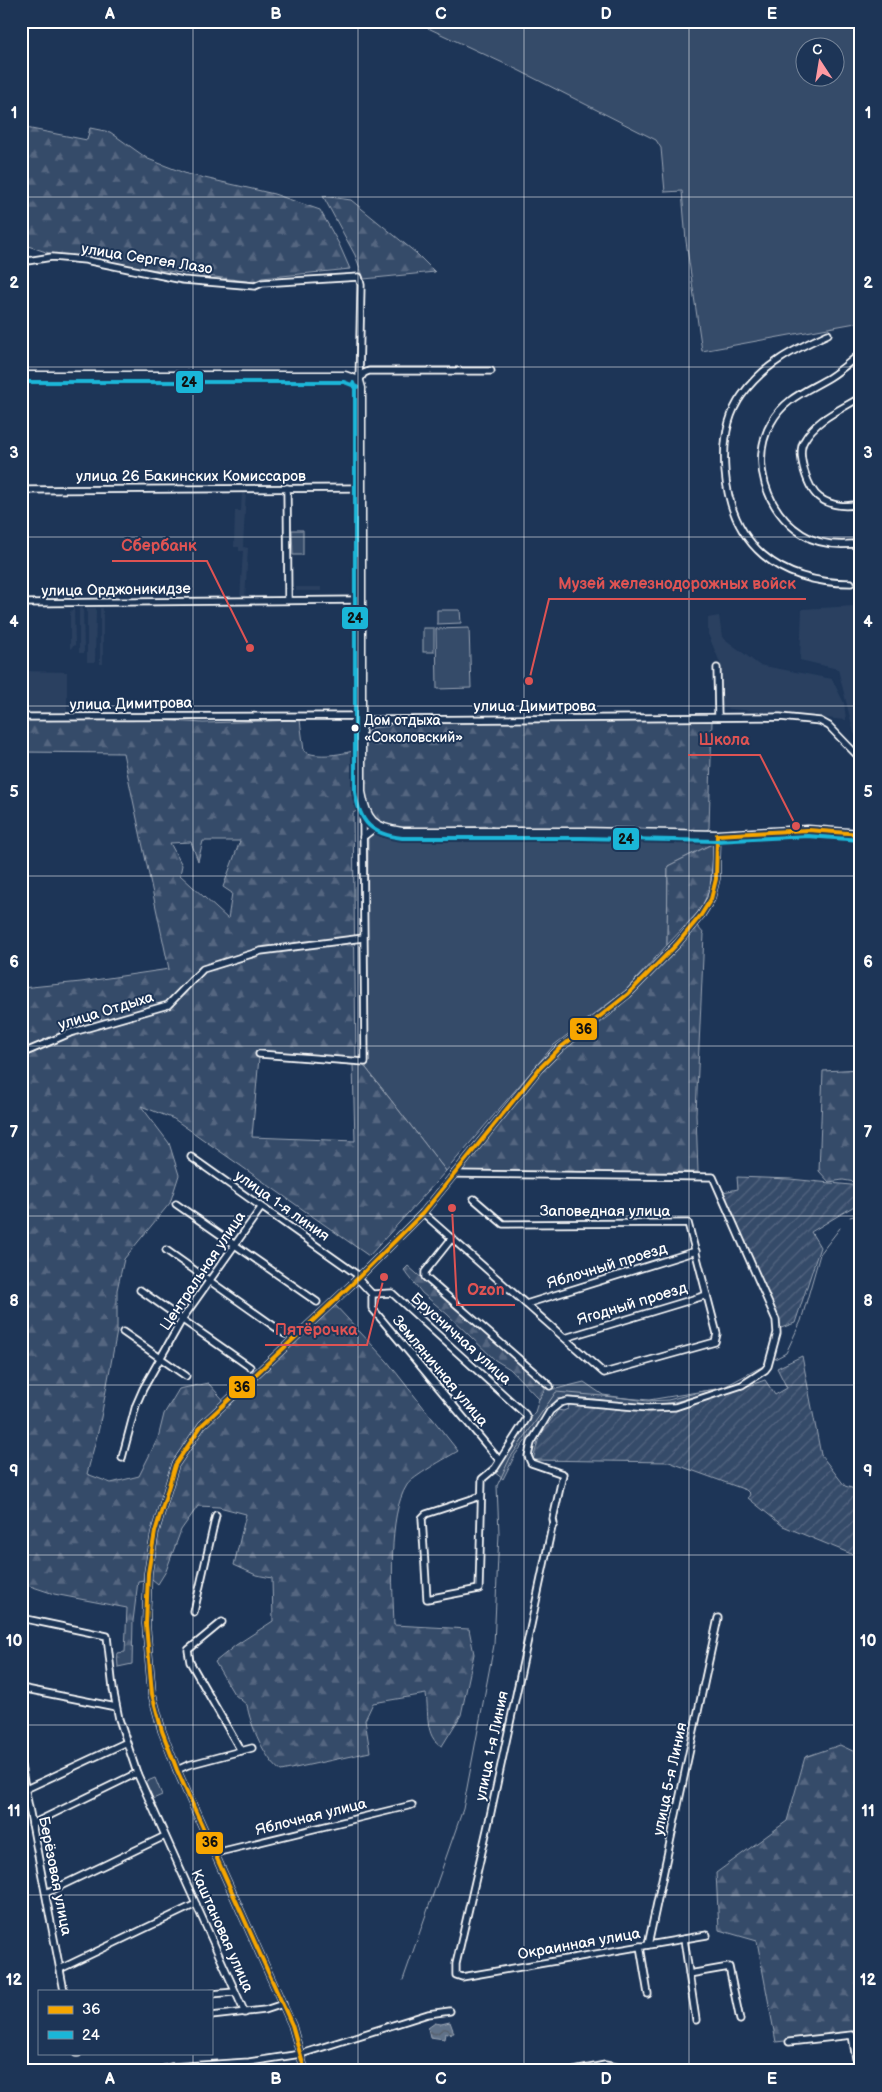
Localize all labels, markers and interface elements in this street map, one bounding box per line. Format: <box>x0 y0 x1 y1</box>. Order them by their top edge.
text: A <box>104 5 115 24</box>
text: B <box>270 5 282 24</box>
text: C <box>435 5 447 24</box>
text: D <box>600 5 612 24</box>
text: E <box>767 5 777 24</box>
north arrow <box>794 38 844 88</box>
text: С <box>811 40 824 59</box>
text: 1 <box>11 104 17 123</box>
text: 1 <box>865 104 871 123</box>
street label: улица Сергея Лазо <box>80 239 214 279</box>
text: 2 <box>9 274 19 293</box>
text: 2 <box>863 274 873 293</box>
line badge: 24 <box>175 370 204 394</box>
text: 24 <box>181 374 198 391</box>
text: 3 <box>9 444 19 463</box>
text: 3 <box>863 444 873 463</box>
street label: улица 26 Бакинских Комиссаров <box>76 467 306 486</box>
callout: Сбербанк <box>112 530 207 561</box>
text: Сбербанк <box>121 537 197 556</box>
callout: Музей железнодорожных войск <box>549 568 806 599</box>
text: Музей железнодорожных войск <box>558 575 796 594</box>
street label: улица Орджоникидзе <box>41 579 191 601</box>
line badge: 24 <box>341 606 369 630</box>
text: 24 <box>347 610 364 627</box>
text: 4 <box>9 613 19 632</box>
text: 4 <box>863 613 873 632</box>
street label: улица Димитрова <box>69 693 193 715</box>
street label: улица Димитрова <box>474 697 597 716</box>
place label: Дом отдыха «Соколовский» <box>364 712 463 746</box>
marker: Дом отдыха «Соколовский» <box>350 723 360 733</box>
callout: Школа <box>688 724 760 755</box>
text: Школа <box>698 731 750 750</box>
text: 5 <box>9 783 19 802</box>
text: 5 <box>863 783 873 802</box>
line badge: 24 <box>612 827 640 851</box>
text: 24 <box>618 831 635 848</box>
text: 6 <box>9 953 19 972</box>
text: 6 <box>863 953 873 972</box>
street label: улица Отдыха <box>56 987 156 1035</box>
line badge: 36 <box>569 1017 598 1041</box>
text: 36 <box>576 1021 592 1038</box>
text: 7 <box>10 1123 19 1142</box>
text: 7 <box>864 1123 873 1142</box>
street label: улица 1-я линия <box>231 1166 333 1246</box>
street label: Заповедная улица <box>540 1202 670 1221</box>
street label: Центральная улица <box>156 1208 250 1334</box>
street label: Яблочный проезд <box>545 1239 669 1293</box>
callout: Ozon <box>457 1274 515 1305</box>
street label: Ягодный проезд <box>575 1278 689 1330</box>
text: Ozon <box>467 1281 505 1300</box>
street label: Брусничная улица <box>407 1289 515 1389</box>
text: 8 <box>9 1292 19 1311</box>
text: 8 <box>863 1292 873 1311</box>
street label: Земляничная улица <box>388 1311 492 1431</box>
callout: Пятёрочка <box>265 1314 367 1345</box>
text: Пятёрочка <box>275 1321 358 1340</box>
line badge: 36 <box>228 1375 256 1399</box>
text: 36 <box>234 1379 250 1396</box>
text: 9 <box>9 1462 19 1481</box>
text: 9 <box>863 1462 873 1481</box>
text: 10 <box>6 1632 22 1651</box>
text: 10 <box>860 1632 876 1651</box>
street label: улица 1-я Линия <box>471 1689 513 1803</box>
street label: улица 5-я Линия <box>649 1721 691 1837</box>
street label: Яблочная улица <box>253 1794 369 1840</box>
text: 11 <box>7 1802 21 1821</box>
text: 11 <box>861 1802 875 1821</box>
street label: Берёзовая улица <box>34 1815 76 1937</box>
line badge: 36 <box>195 1831 224 1855</box>
text: 36 <box>202 1834 218 1851</box>
street label: Каштановая улица <box>186 1867 258 1996</box>
street label: Окраинная улица <box>516 1924 642 1964</box>
text: 12 <box>6 1971 23 1990</box>
text: 12 <box>860 1971 877 1990</box>
legend <box>38 1990 212 2054</box>
text: 36 <box>82 2000 100 2019</box>
text: 24 <box>82 2026 100 2045</box>
text: A <box>104 2070 115 2089</box>
text: B <box>270 2070 282 2089</box>
text: C <box>435 2070 447 2089</box>
text: D <box>600 2070 612 2089</box>
text: E <box>767 2070 777 2089</box>

